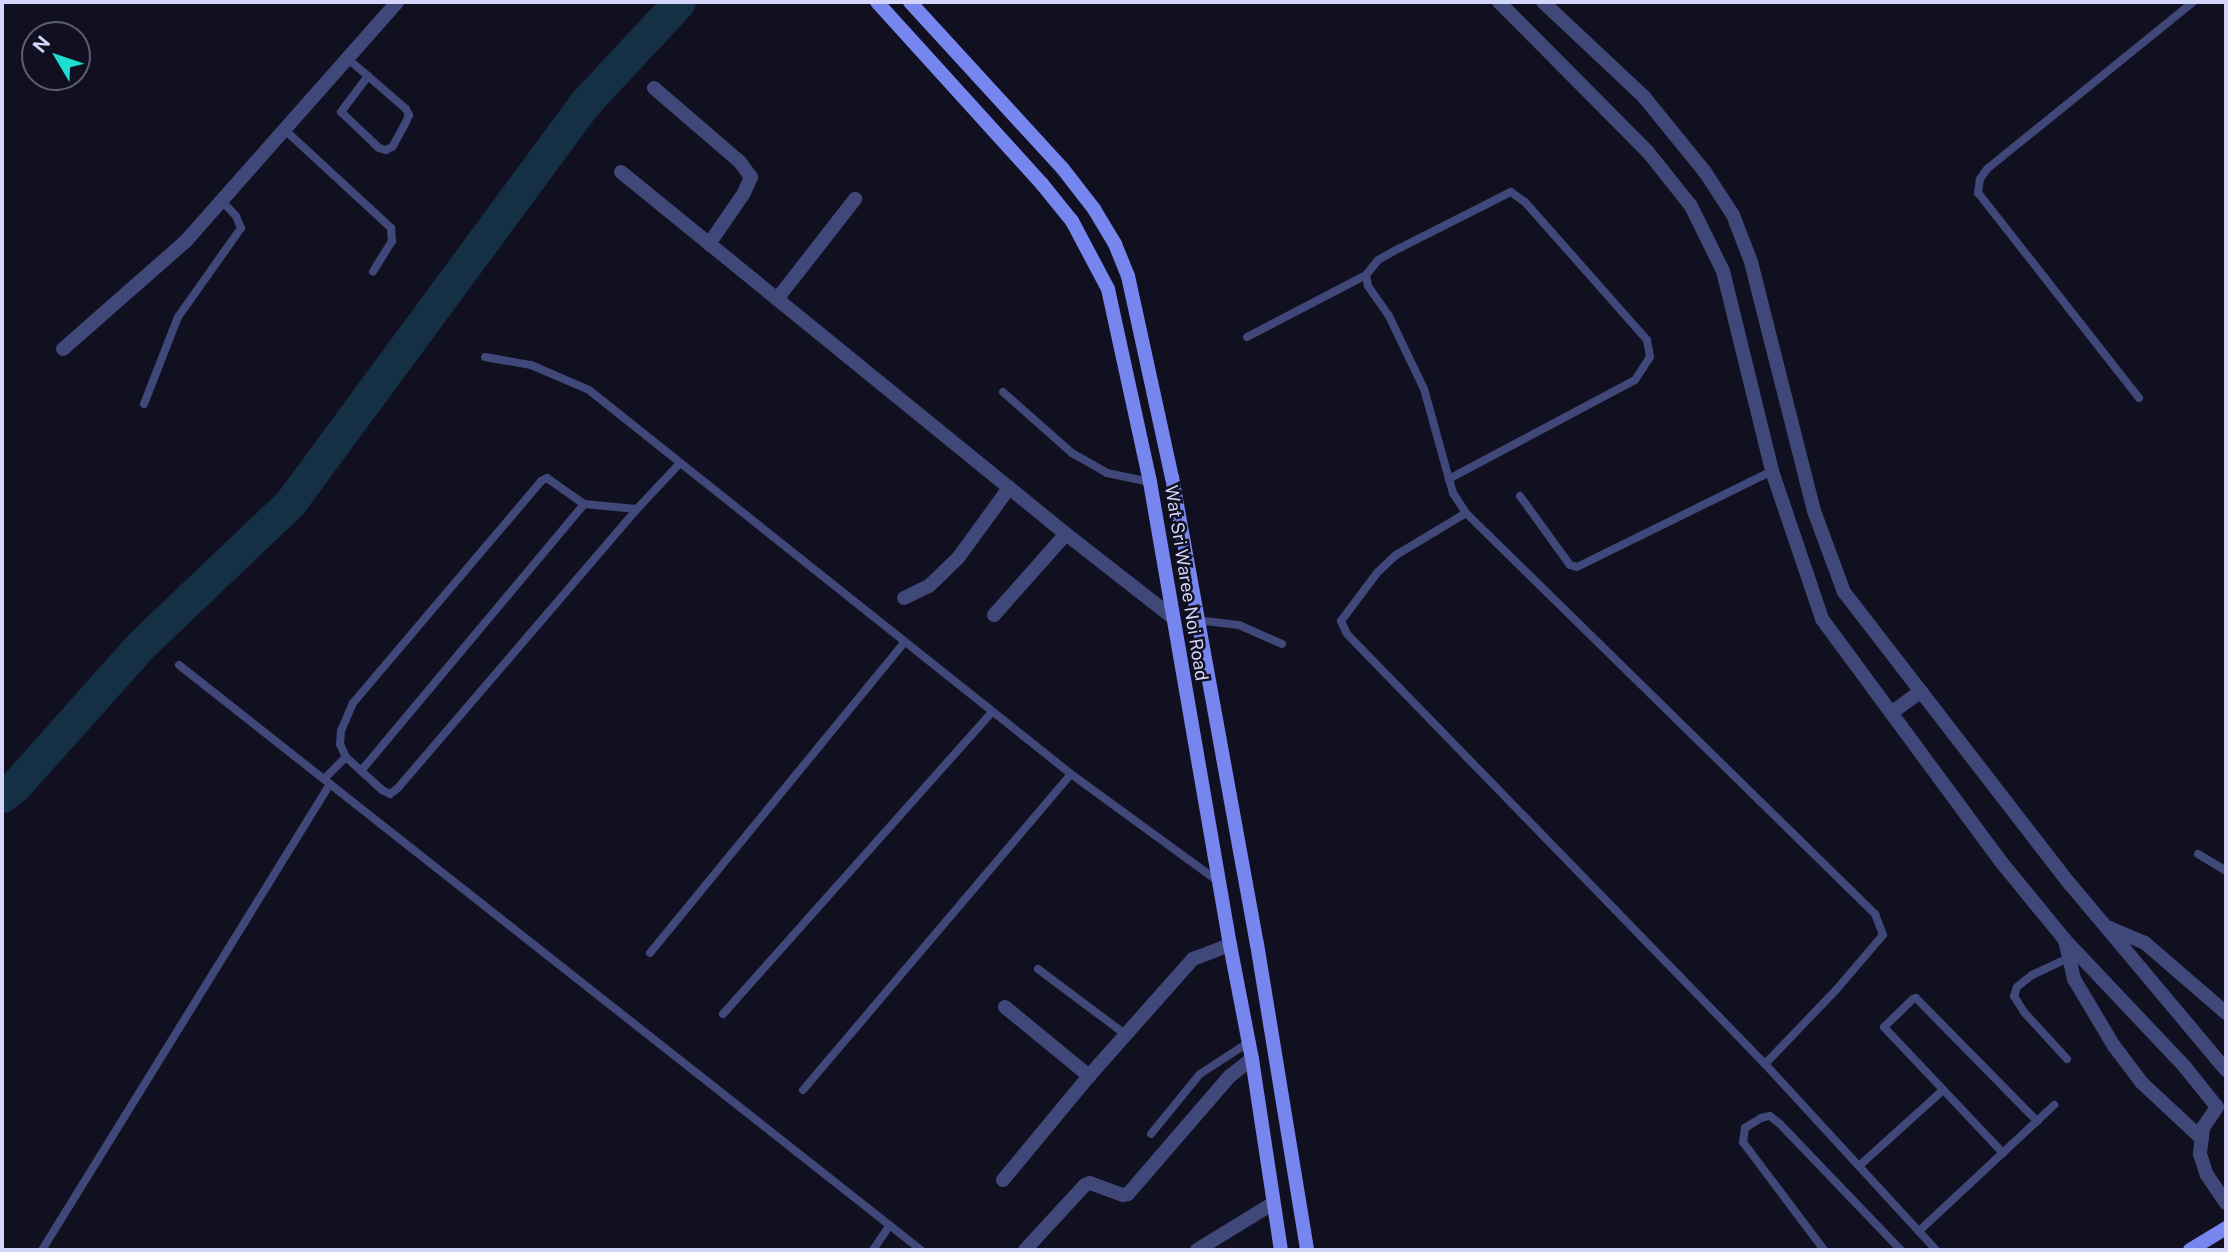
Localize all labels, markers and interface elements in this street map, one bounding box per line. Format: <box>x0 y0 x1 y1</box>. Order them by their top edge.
north arrow <box>21 21 91 91</box>
text: N <box>28 31 54 57</box>
street label: Wat Sri Waree Noi Road <box>1160 483 1212 683</box>

